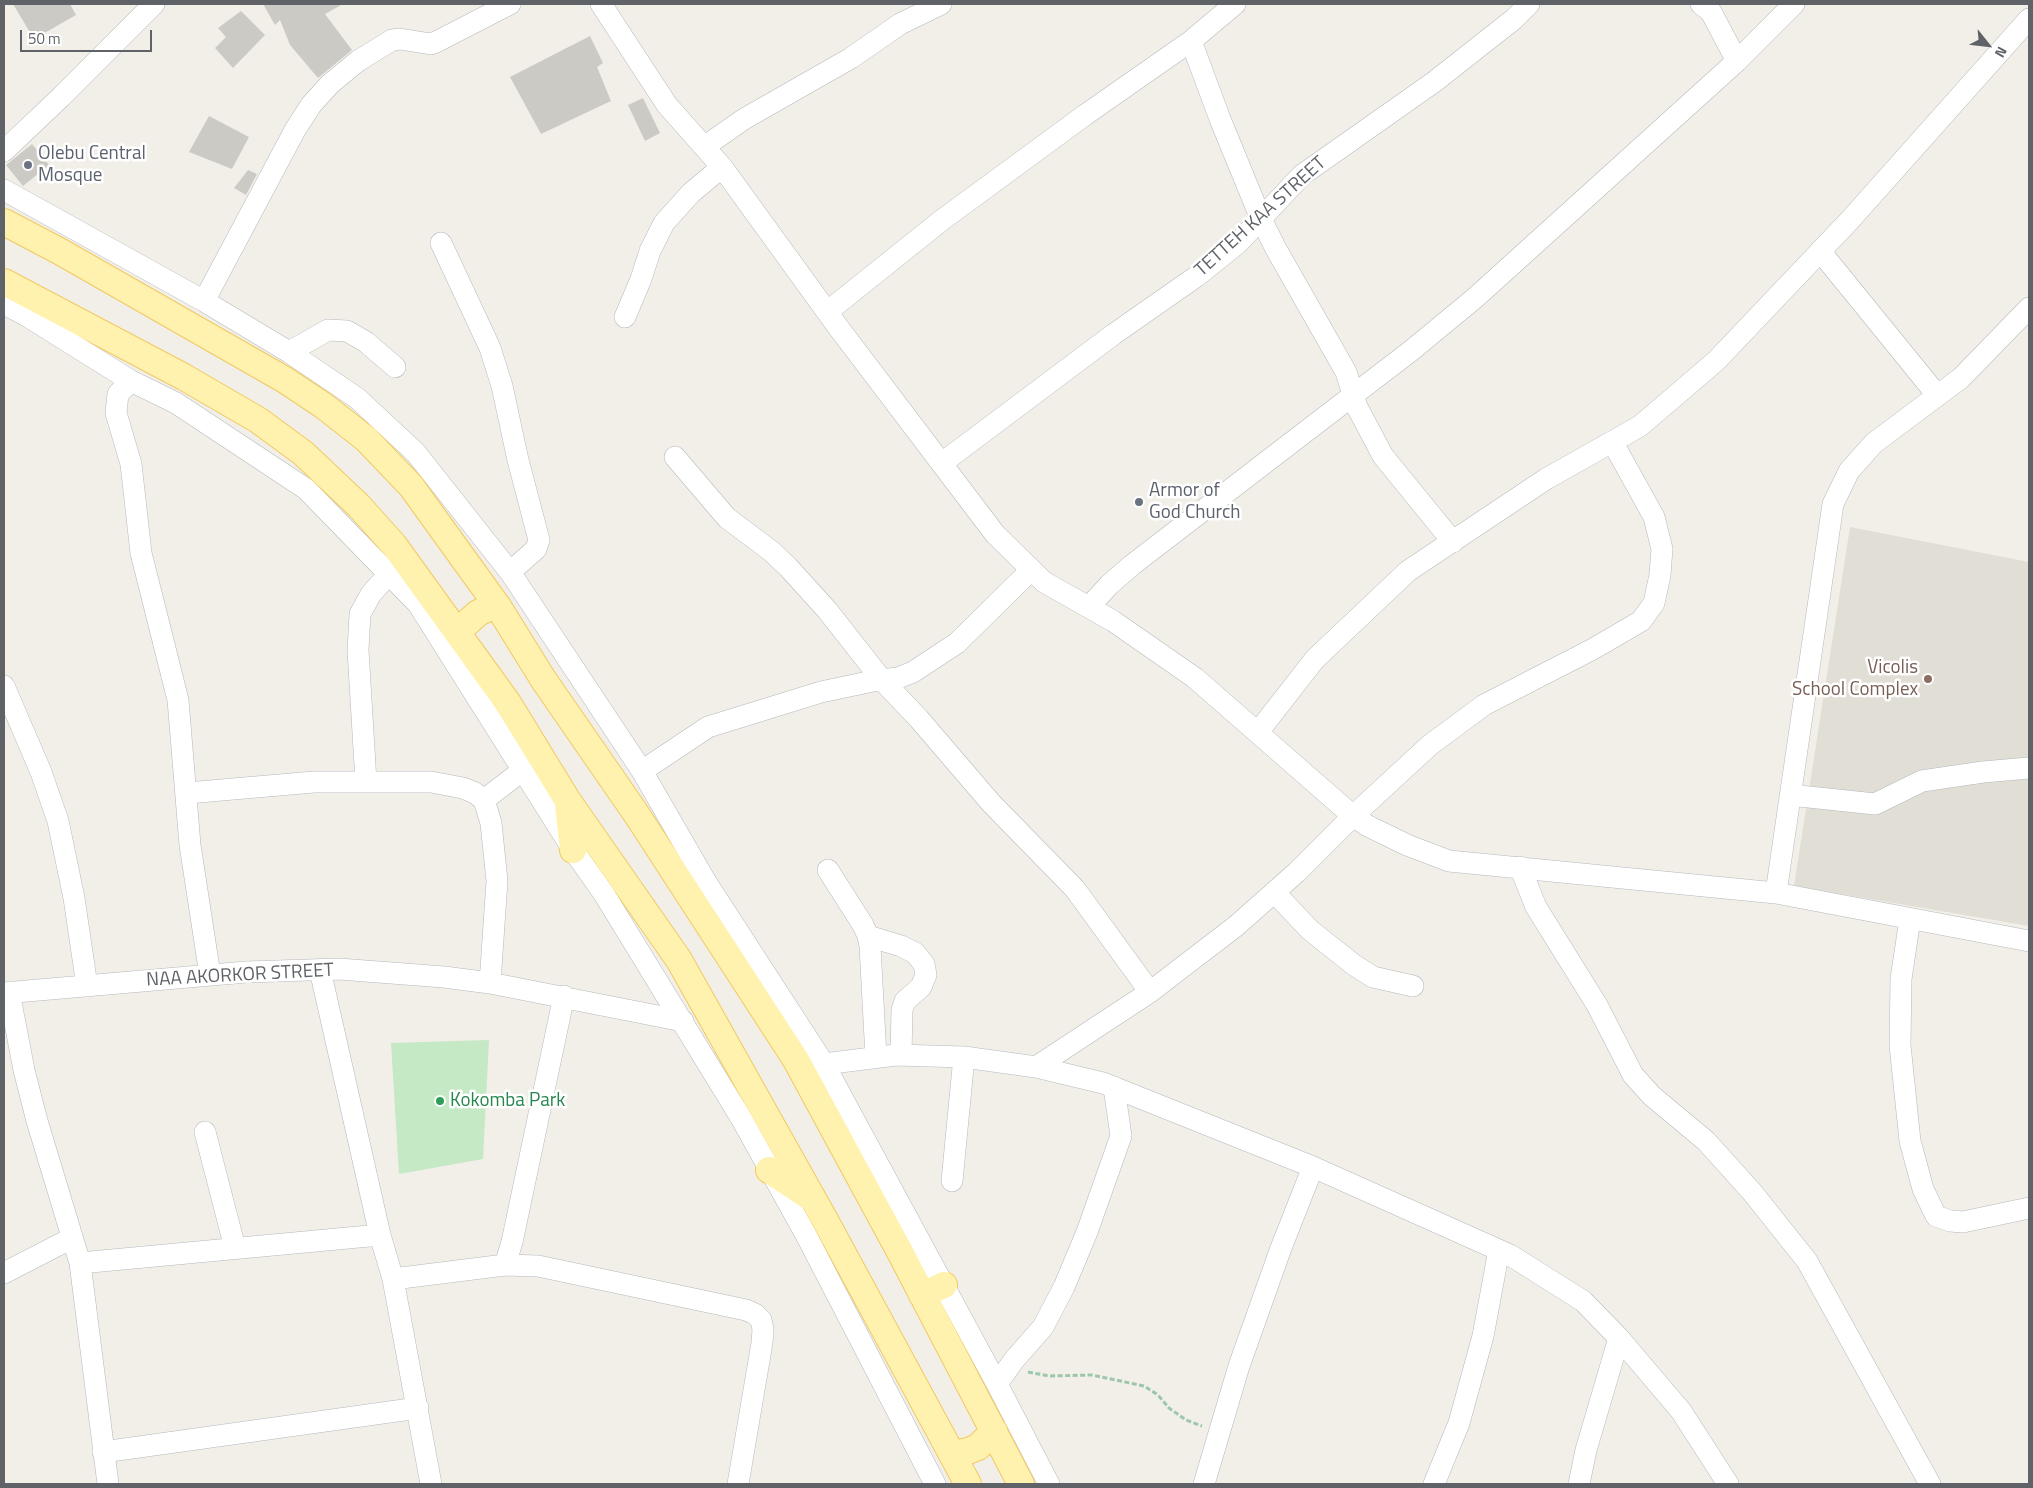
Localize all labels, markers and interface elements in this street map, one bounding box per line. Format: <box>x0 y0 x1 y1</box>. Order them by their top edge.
scale bar <box>22 20 155 52</box>
north arrow <box>1963 20 2013 70</box>
text: 50 m <box>28 27 61 50</box>
text: N <box>1990 43 2013 62</box>
place label: Olebu Central Mosque <box>38 143 146 187</box>
street label: TETTEH KAA STREET <box>1191 152 1331 282</box>
marker: Olebu Central Mosque <box>22 159 34 171</box>
place label: Armor of God Church <box>1149 480 1240 524</box>
marker: Armor of God Church <box>1133 496 1145 508</box>
place label: Vicolis School Complex <box>1792 657 1918 701</box>
marker: Vicolis School Complex <box>1922 673 1934 685</box>
street label: NAA AKORKOR STREET <box>146 960 334 992</box>
place label: Kokomba Park <box>450 1090 565 1112</box>
marker: Kokomba Park <box>434 1095 446 1107</box>

